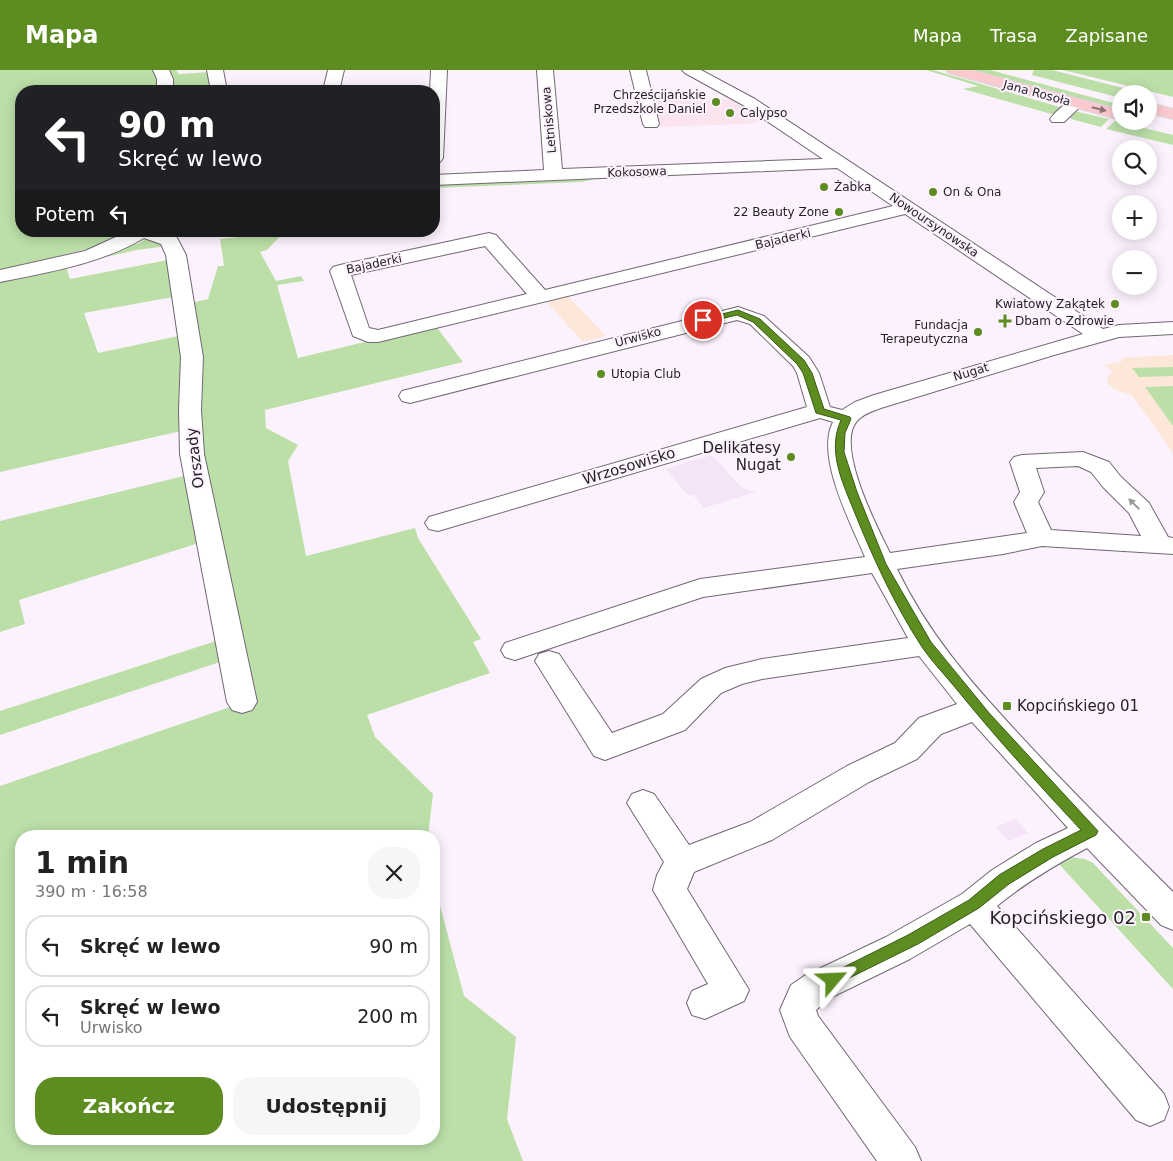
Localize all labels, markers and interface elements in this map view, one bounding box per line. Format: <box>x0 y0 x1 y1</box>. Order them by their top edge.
text: Mapa <box>25 21 98 49</box>
text: Mapa <box>913 25 962 46</box>
text: Trasa <box>990 25 1037 46</box>
text: Zapisane <box>1065 25 1148 46</box>
street label: Jana Rosoła <box>1001 77 1072 109</box>
map controls <box>1112 85 1157 295</box>
button: sound <box>1112 85 1157 130</box>
street label: Letniskowa <box>539 86 559 154</box>
place label: Chrześcijańskie Przedszkole Daniel <box>594 88 706 116</box>
marker: Chrześcijańskie Przedszkole Daniel <box>710 96 722 108</box>
icon: left <box>35 105 100 170</box>
text: 90 m <box>118 105 215 145</box>
one-way arrow <box>1091 105 1106 113</box>
place label: Calypso <box>740 106 787 120</box>
marker: Calypso <box>724 107 736 119</box>
button: search <box>1112 140 1157 185</box>
text: Skręć w lewo <box>118 146 262 171</box>
street label: Kokosowa <box>607 164 667 180</box>
place label: Żabka <box>834 179 871 194</box>
marker: Żabka <box>818 181 830 193</box>
place label: On & Ona <box>943 185 1001 199</box>
marker: On & Ona <box>927 186 939 198</box>
street label: Nowoursynowska <box>887 190 981 260</box>
button: + <box>1112 195 1157 240</box>
icon: left <box>105 200 133 228</box>
text: Potem <box>35 203 95 225</box>
place label: 22 Beauty Zone <box>733 205 829 219</box>
marker: 22 Beauty Zone <box>833 206 845 218</box>
street label: Bajaderki <box>754 226 812 252</box>
button: − <box>1112 250 1157 295</box>
street label: Bajaderki <box>345 251 403 277</box>
place label: Kwiatowy Zakątek <box>995 297 1105 311</box>
marker: Kwiatowy Zakątek <box>1109 298 1121 310</box>
pin <box>682 299 724 341</box>
icon: arrive <box>689 306 717 334</box>
place label: Dbam o Zdrowie <box>1015 314 1114 328</box>
marker: Dbam o Zdrowie <box>999 315 1011 327</box>
place label: Fundacja Terapeutyczna <box>880 318 968 346</box>
street label: Urwisko <box>613 324 663 350</box>
marker: Fundacja Terapeutyczna <box>972 326 984 338</box>
street label: Nugat <box>952 360 991 384</box>
place label: Utopia Club <box>611 367 681 381</box>
marker: Utopia Club <box>595 368 607 380</box>
street label: Orszady <box>182 426 208 490</box>
place label: Delikatesy Nugat <box>702 439 781 474</box>
street label: Wrzosowisko <box>580 443 678 489</box>
marker: Delikatesy Nugat <box>785 451 797 463</box>
one-way arrow <box>1128 498 1140 510</box>
place label: Kopcińskiego 01 <box>1017 697 1139 715</box>
marker: Kopcińskiego 01 <box>1001 700 1013 712</box>
text: 1 min <box>35 845 129 880</box>
button: close <box>368 847 420 899</box>
text: 390 m · 16:58 <box>35 882 148 901</box>
place label: Kopcińskiego 02 <box>989 907 1136 928</box>
marker: Kopcińskiego 02 <box>1140 911 1152 923</box>
icon: left <box>37 932 65 960</box>
text: Skręć w lewo <box>80 935 221 957</box>
text: 90 m <box>369 935 418 957</box>
position arrow <box>806 953 858 1005</box>
text: Skręć w lewo <box>80 996 221 1018</box>
icon: left <box>37 1002 65 1030</box>
text: 200 m <box>357 1005 418 1027</box>
text: Urwisko <box>80 1018 143 1037</box>
button: Zakończ <box>35 1077 223 1135</box>
button: Udostępnij <box>233 1077 420 1135</box>

